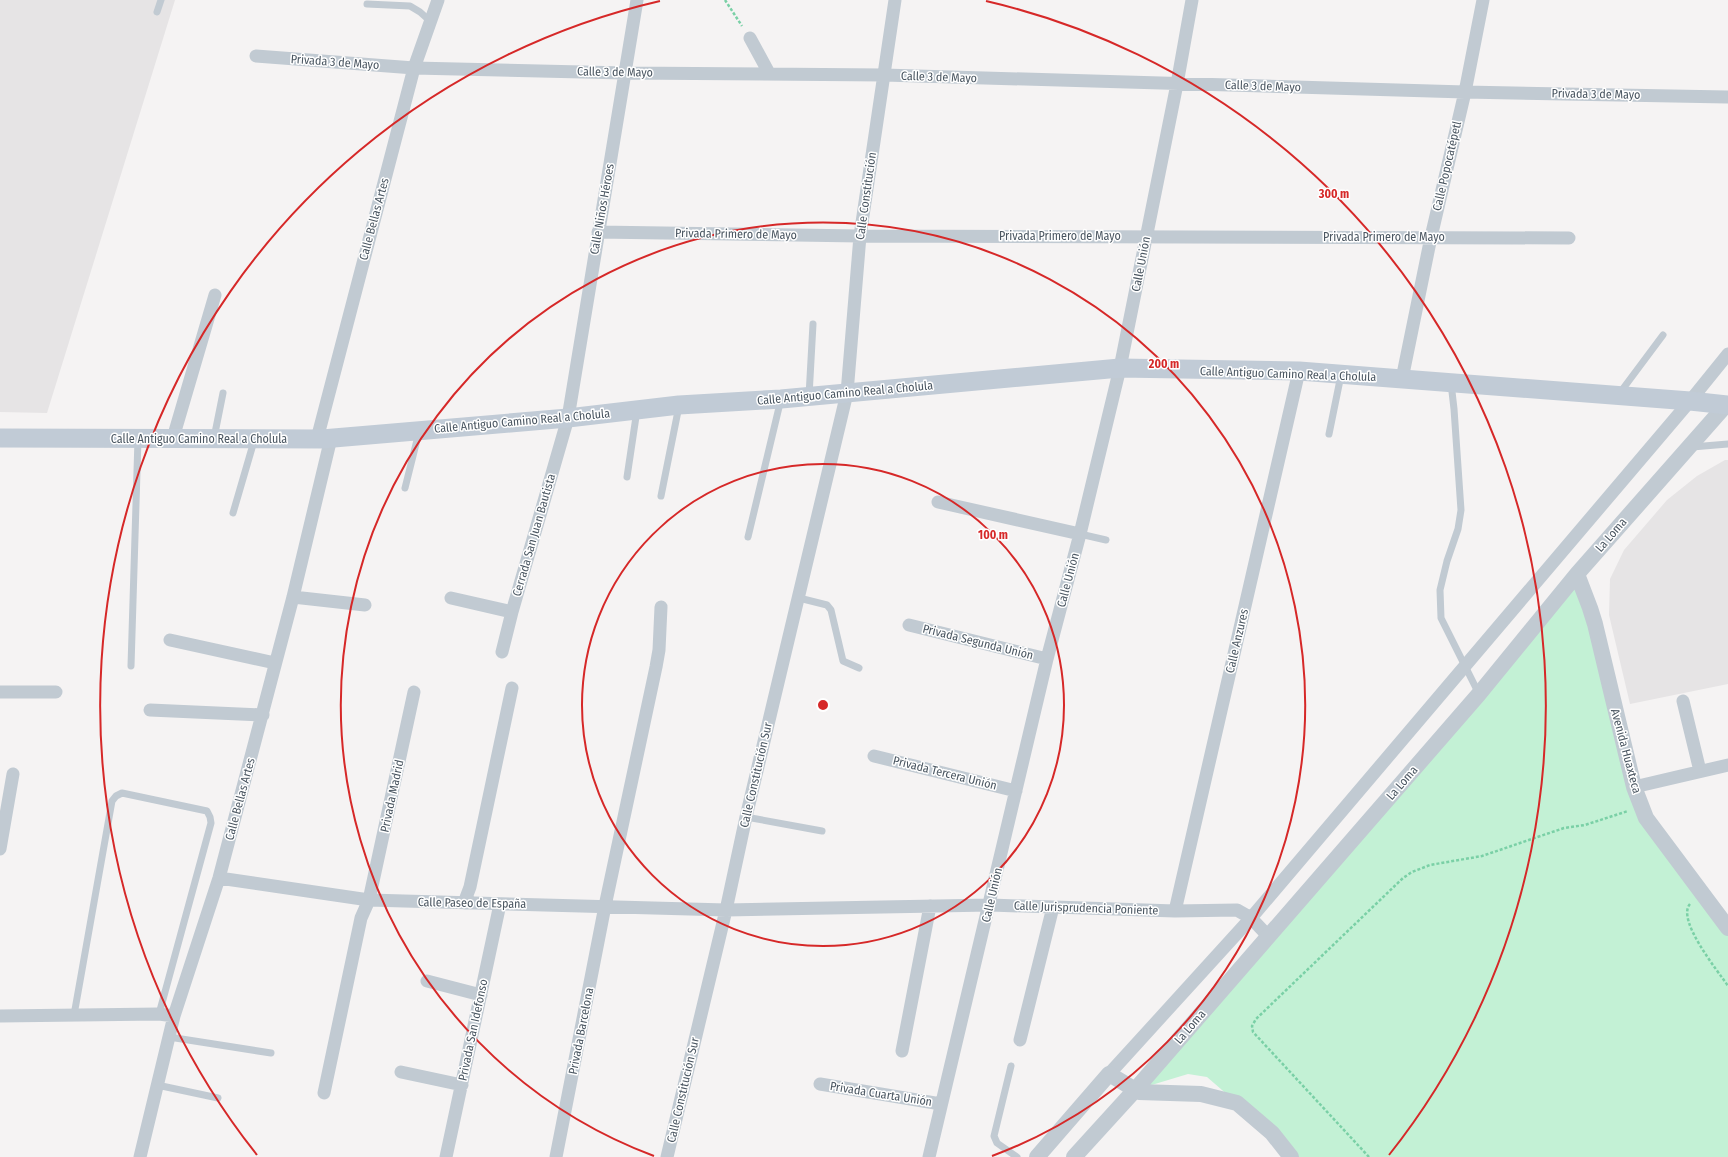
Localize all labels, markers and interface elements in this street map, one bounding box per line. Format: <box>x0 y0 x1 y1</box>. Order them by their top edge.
street label: Privada 3 de Mayo <box>290 52 380 72</box>
street label: Calle 3 de Mayo <box>577 64 653 80</box>
street label: Calle 3 de Mayo <box>901 69 977 85</box>
street label: Calle 3 de Mayo <box>1225 78 1301 94</box>
street label: Privada 3 de Mayo <box>1552 86 1640 102</box>
street label: Calle Popocatépetl <box>1430 120 1464 212</box>
street label: Calle Constitución <box>853 151 879 241</box>
street label: Calle Niños Héroes <box>587 162 617 256</box>
street label: Calle Bellas Artes <box>356 176 392 262</box>
text: 300 m <box>1318 187 1349 201</box>
street label: Privada Primero de Mayo <box>675 226 797 242</box>
street label: Privada Primero de Mayo <box>999 229 1121 243</box>
street label: Privada Primero de Mayo <box>1323 230 1445 244</box>
street label: Calle Unión <box>1129 235 1153 293</box>
text: 200 m <box>1148 357 1179 371</box>
street label: Calle Antiguo Camino Real a Cholula <box>1200 364 1377 384</box>
street label: Calle Antiguo Camino Real a Cholula <box>756 378 934 408</box>
street label: Calle Antiguo Camino Real a Cholula <box>433 406 611 436</box>
street label: Calle Antiguo Camino Real a Cholula <box>111 432 287 446</box>
street label: Cerrada San Juan Bautista <box>510 472 558 598</box>
street label: La Loma <box>1592 515 1630 555</box>
text: 100 m <box>978 528 1008 542</box>
street label: Calle Unión <box>1054 551 1082 609</box>
street label: Calle Anzures <box>1223 608 1251 674</box>
street label: Privada Segunda Unión <box>921 621 1035 663</box>
centre of rings <box>816 698 830 712</box>
street label: Avenida Huaxteca <box>1608 707 1644 795</box>
street label: Calle Constitución Sur <box>737 720 775 829</box>
street label: Privada Tercera Unión <box>892 753 998 793</box>
street label: Calle Bellas Artes <box>222 756 258 842</box>
street label: Privada Madrid <box>377 758 407 834</box>
street label: La Loma <box>1383 763 1421 803</box>
street label: Calle Unión <box>979 866 1005 924</box>
street label: Calle Paseo de España <box>418 895 527 911</box>
street label: Calle Jurisprudencia Poniente <box>1014 898 1159 918</box>
street label: Privada San Idefonso <box>455 978 491 1082</box>
street label: Privada Barcelona <box>566 986 596 1076</box>
street label: La Loma <box>1171 1007 1209 1047</box>
street label: Calle Constitución Sur <box>664 1035 702 1144</box>
street label: Privada Cuarta Unión <box>829 1079 933 1109</box>

